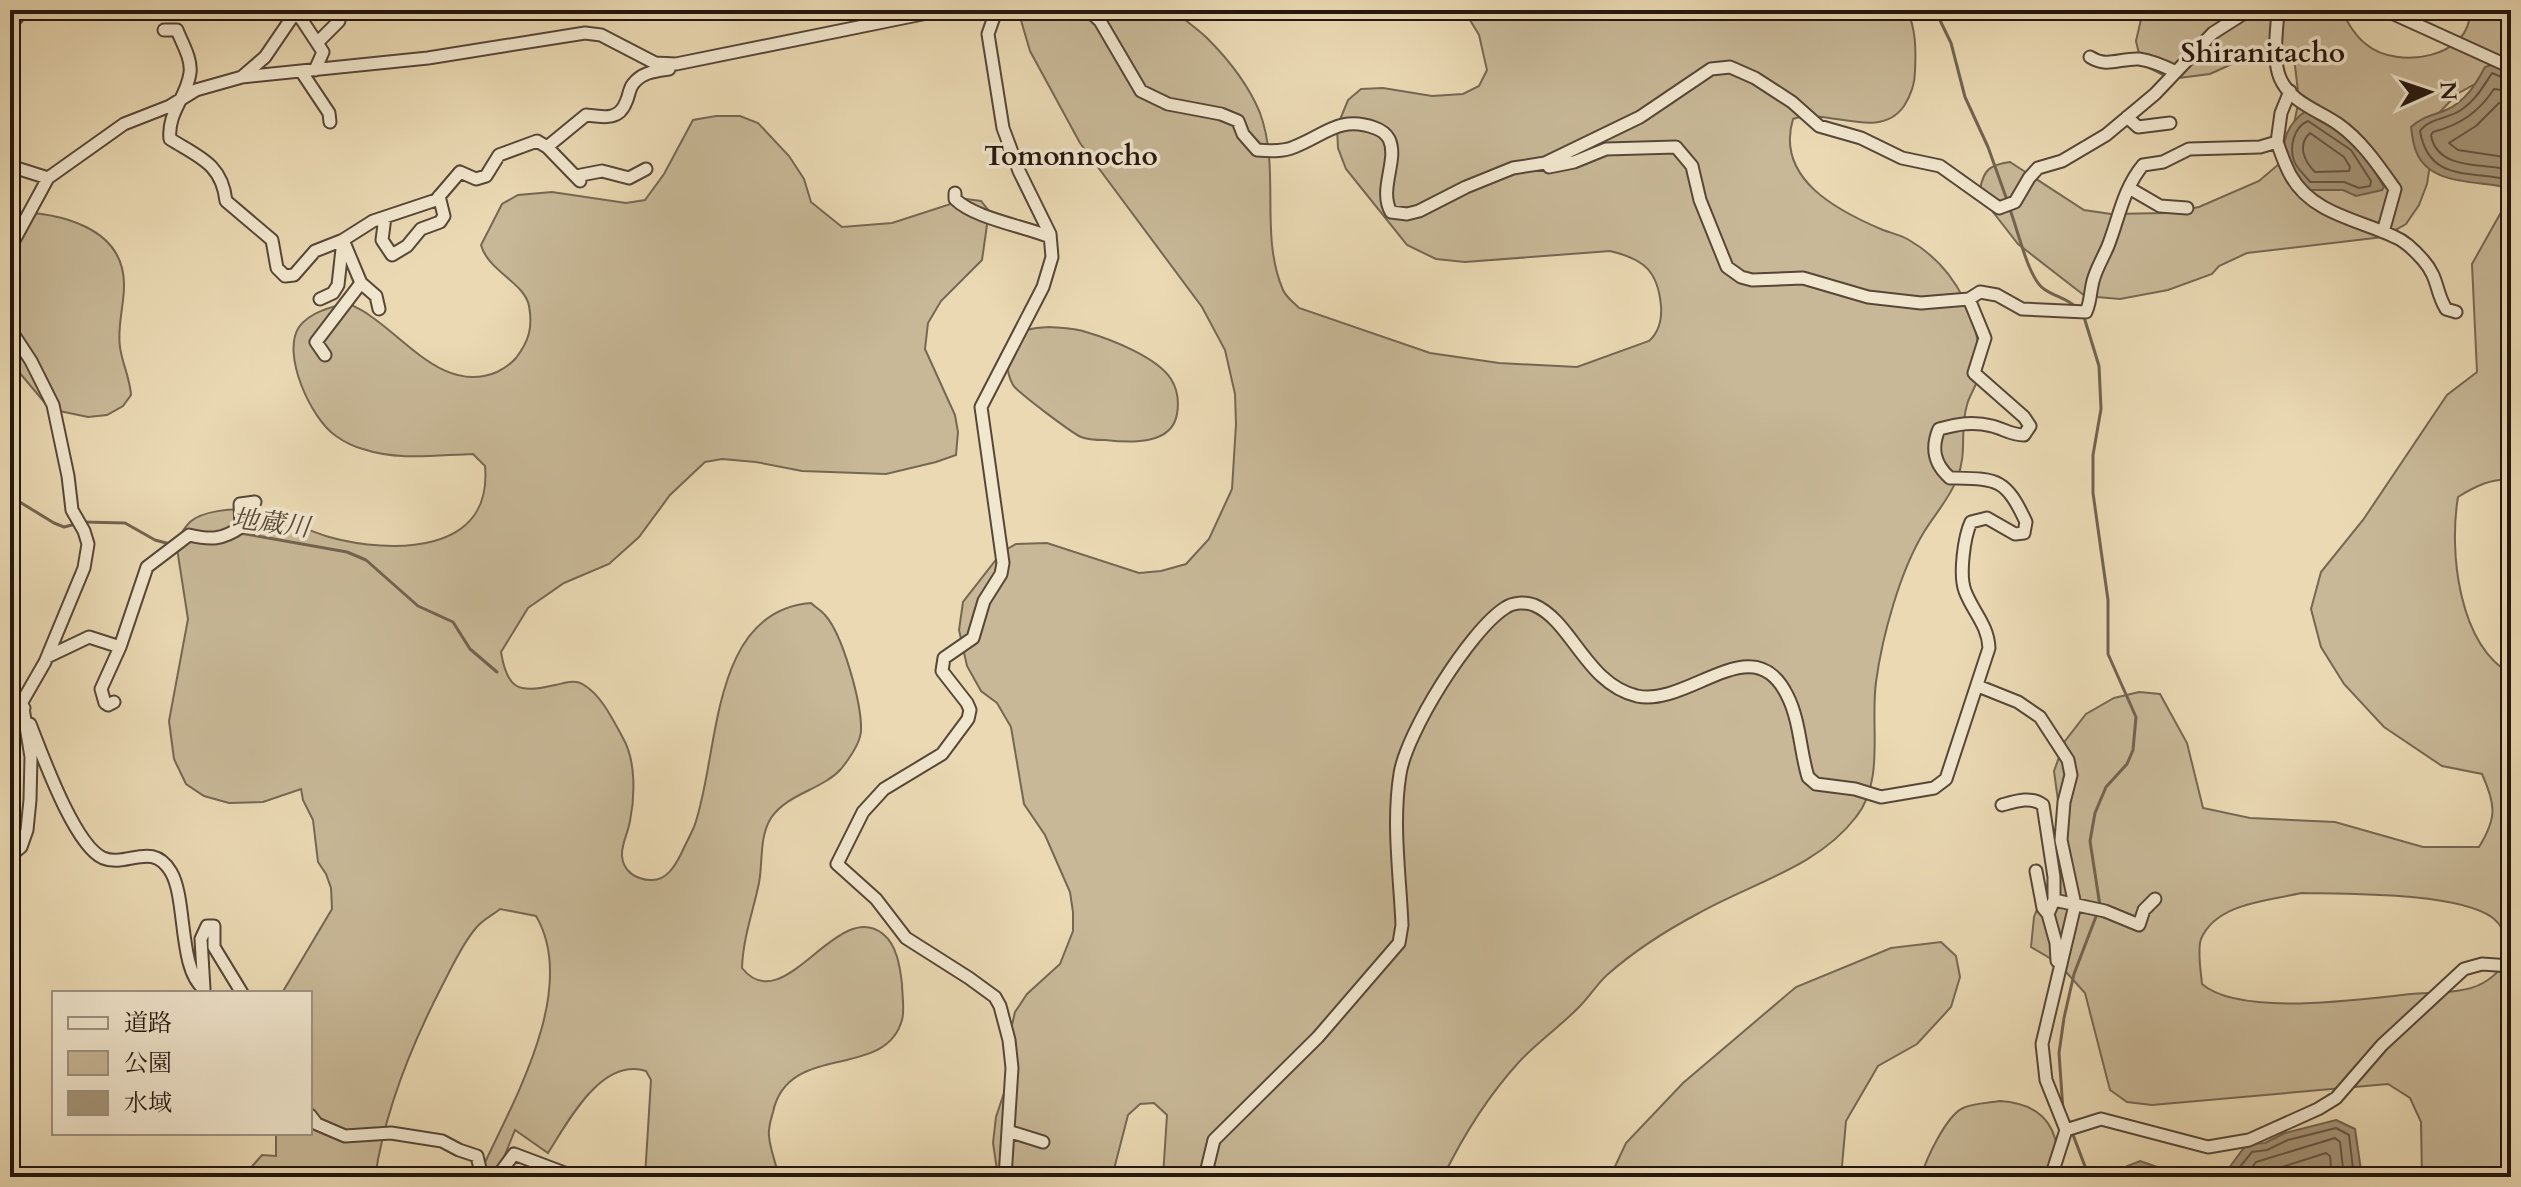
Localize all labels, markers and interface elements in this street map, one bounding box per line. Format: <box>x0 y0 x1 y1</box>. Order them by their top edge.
district label: Shiranitacho <box>2181 34 2345 72</box>
north arrow <box>2389 52 2469 132</box>
text: N <box>2432 81 2463 101</box>
district label: Tomonnocho <box>984 137 1158 175</box>
water label: 地蔵川 <box>230 501 315 545</box>
legend <box>52 991 312 1135</box>
text: 道路 <box>124 1007 172 1040</box>
text: 公園 <box>124 1047 172 1080</box>
text: 水域 <box>124 1087 172 1120</box>

